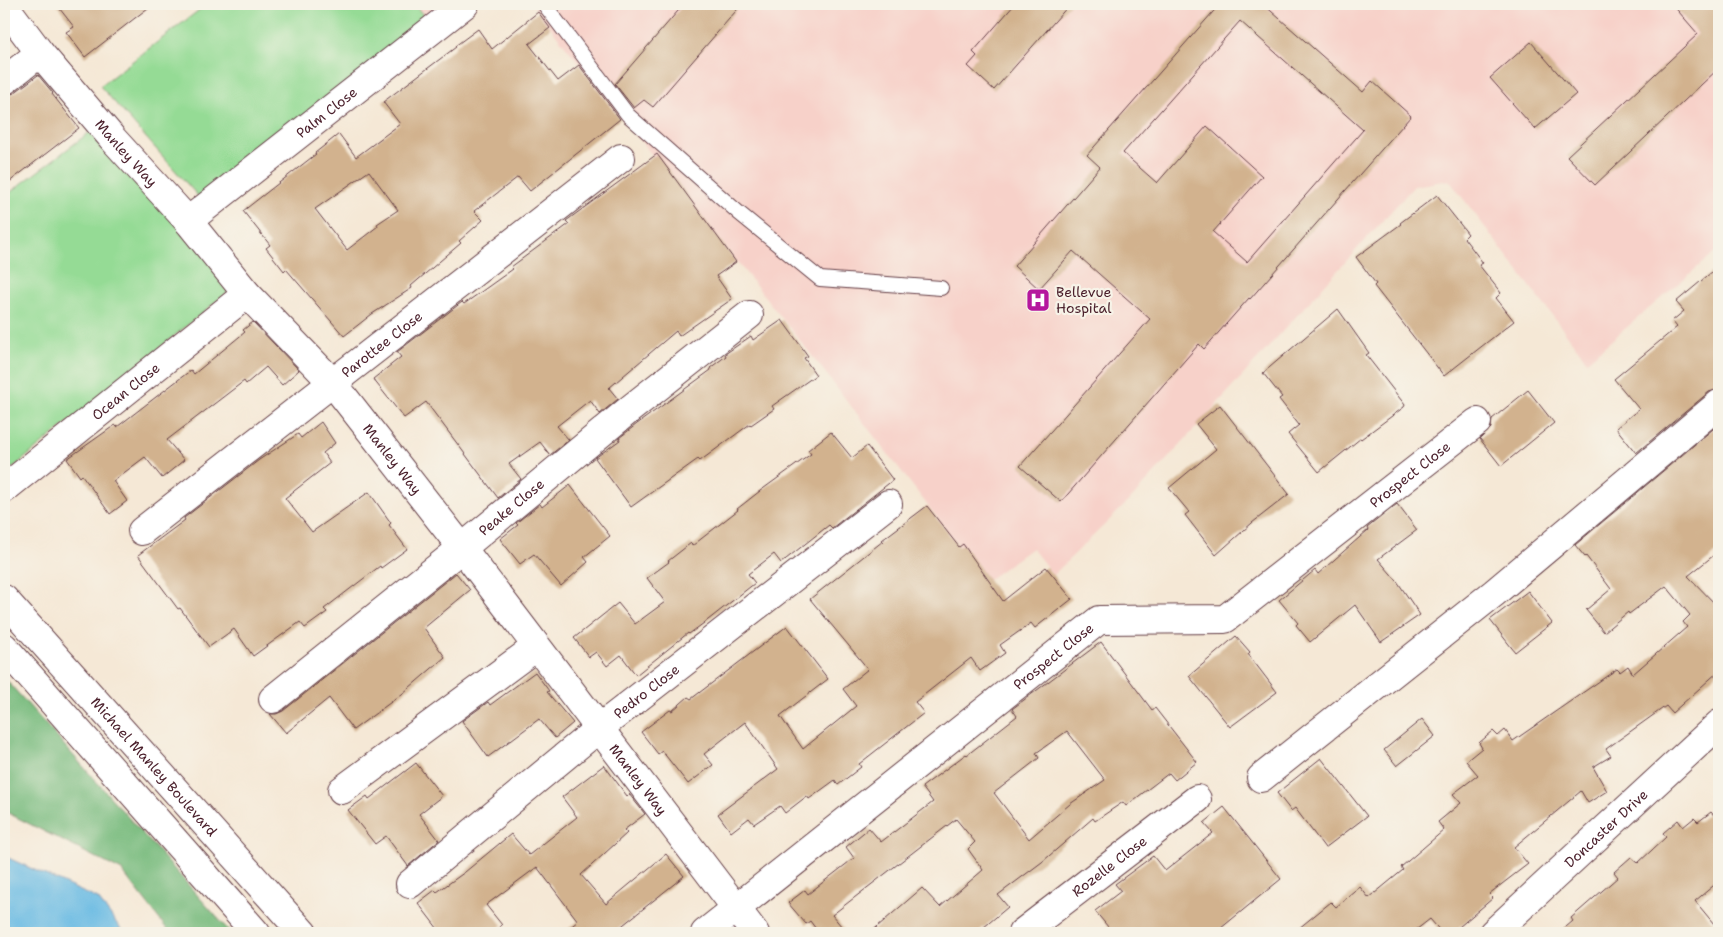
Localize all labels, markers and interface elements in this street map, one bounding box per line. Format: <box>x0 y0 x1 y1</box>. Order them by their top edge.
street label: Palm Close <box>292 83 361 142</box>
street label: Manley Way <box>91 115 161 191</box>
place label: Bellevue Hospital <box>1056 283 1112 317</box>
hospital icon: Bellevue Hospital <box>1025 287 1051 313</box>
street label: Parottee Close <box>338 307 426 381</box>
street label: Ocean Close <box>88 359 163 424</box>
street label: Manley Way <box>359 420 426 498</box>
street label: Prospect Close <box>1366 437 1454 512</box>
street label: Peake Close <box>475 475 548 540</box>
street label: Prospect Close <box>1010 619 1097 694</box>
street label: Pedro Close <box>610 660 683 723</box>
street label: Michael Manley Boulevard <box>87 693 221 840</box>
street label: Manley Way <box>605 740 671 819</box>
street label: Doncaster Drive <box>1561 785 1652 872</box>
street label: Rozelle Close <box>1068 832 1150 901</box>

